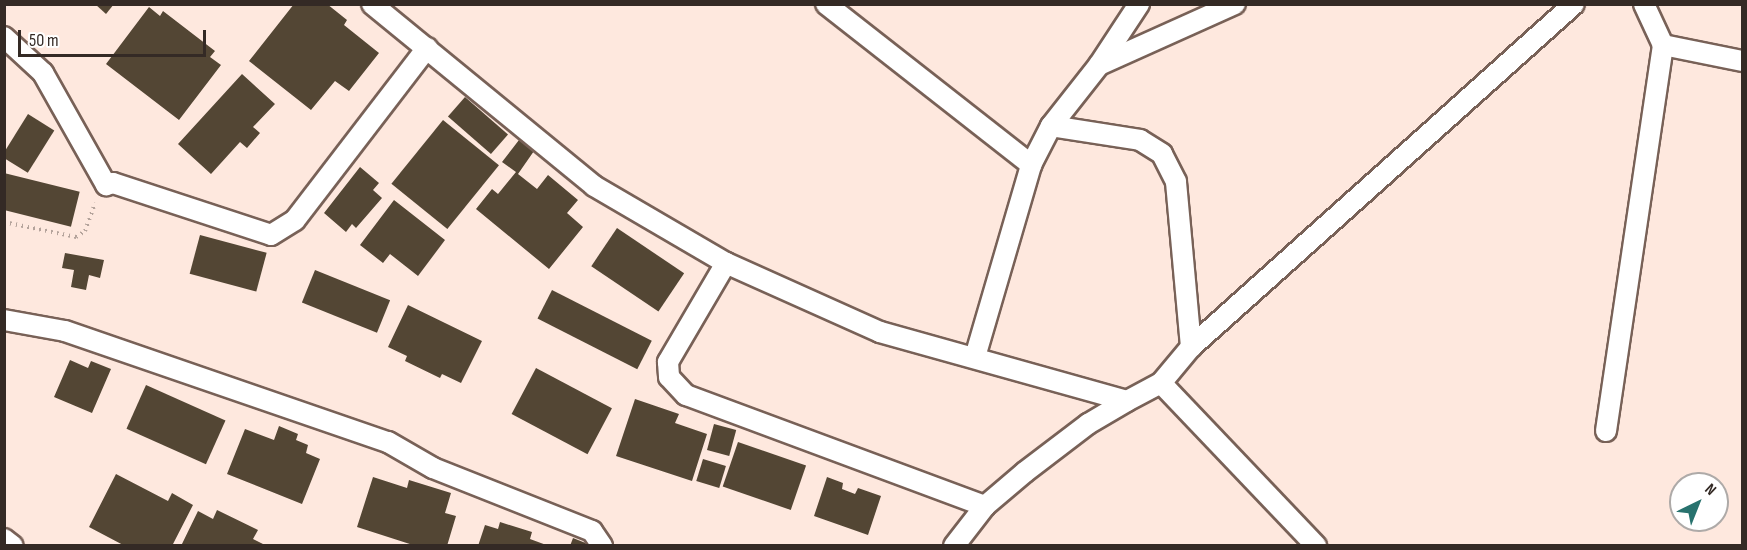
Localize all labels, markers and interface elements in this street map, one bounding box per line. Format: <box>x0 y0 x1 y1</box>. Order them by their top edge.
scale bar <box>21 18 208 56</box>
text: 50 m <box>29 30 59 51</box>
north arrow <box>1669 472 1729 532</box>
text: N <box>1701 480 1720 500</box>

